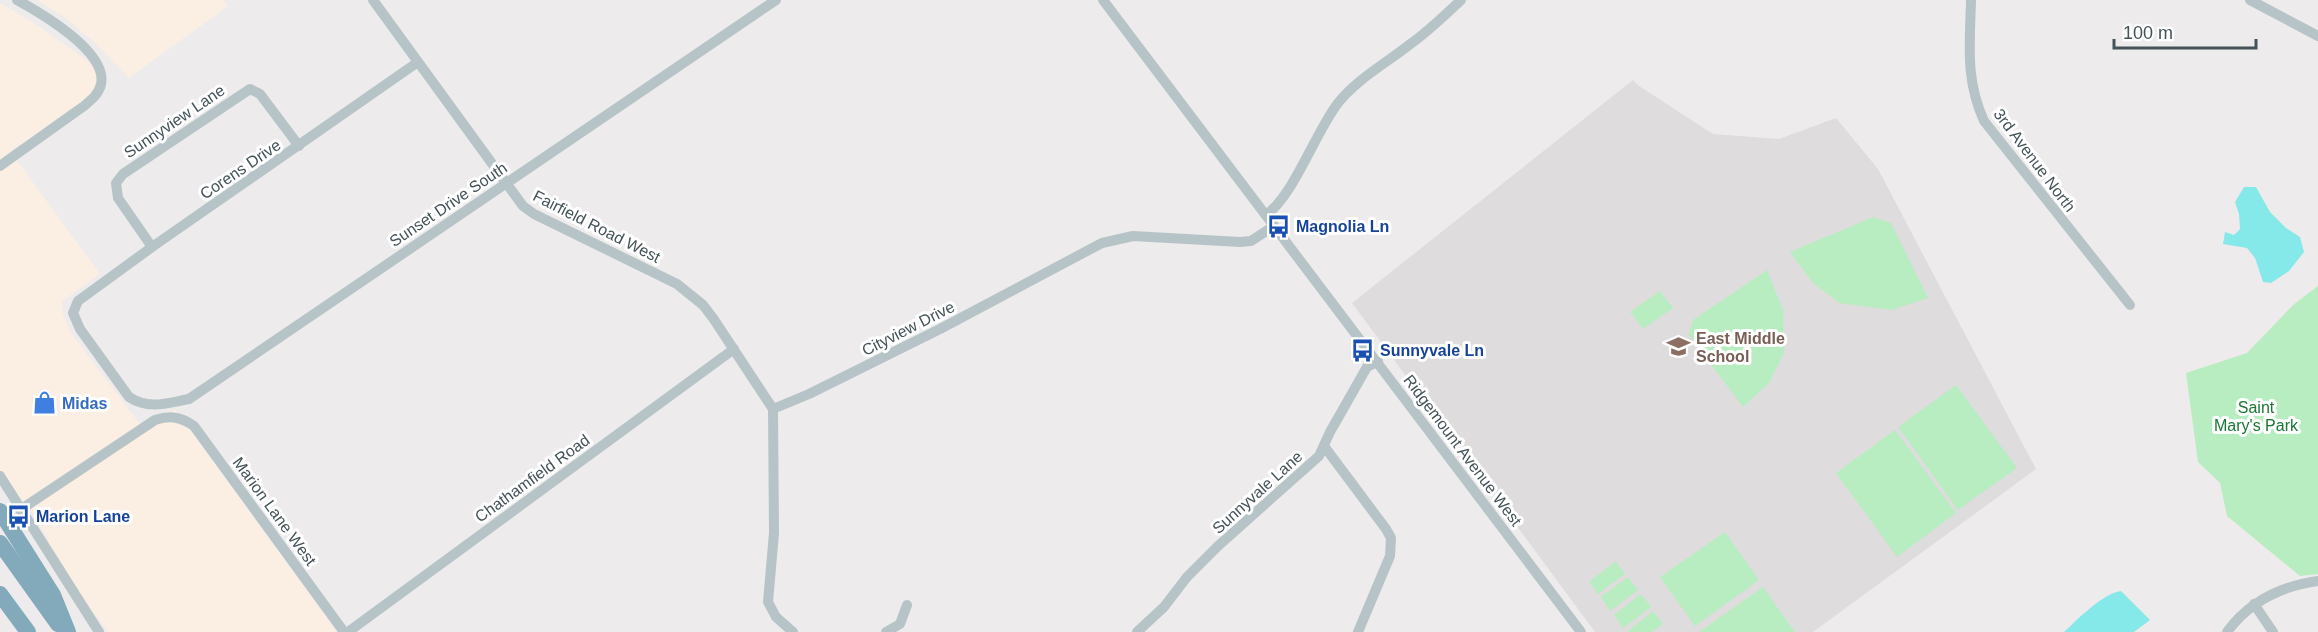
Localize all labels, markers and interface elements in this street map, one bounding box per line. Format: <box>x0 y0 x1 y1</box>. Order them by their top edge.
scale bar <box>2114 12 2256 50</box>
text: 100 m <box>2123 23 2173 43</box>
street label: Sunnyview Lane <box>121 81 228 161</box>
street label: 3rd Avenue North <box>1990 106 2079 215</box>
street label: Corens Drive <box>197 136 284 203</box>
street label: Sunset Drive South <box>386 159 510 250</box>
street label: Fairfield Road West <box>530 187 664 266</box>
bus stop icon: Magnolia Ln <box>1265 213 1291 239</box>
place label: Magnolia Ln <box>1296 218 1389 235</box>
street label: Cityview Drive <box>859 298 957 359</box>
place label: East Middle School <box>1696 330 1785 365</box>
school or university icon: East Middle School <box>1665 334 1691 360</box>
bus stop icon: Sunnyvale Ln <box>1349 337 1375 363</box>
place label: Sunnyvale Ln <box>1380 342 1484 359</box>
street label: Ridgemount Avenue West <box>1400 372 1525 529</box>
shop icon: Midas <box>31 390 57 416</box>
place label: Midas <box>62 395 107 412</box>
park label: Saint Mary's Park <box>2214 399 2299 434</box>
street label: Chathamfield Road <box>472 431 593 526</box>
street label: Sunnyvale Lane <box>1209 448 1306 537</box>
street label: Marion Lane West <box>230 454 320 569</box>
bus stop icon: Marion Lane <box>5 503 31 529</box>
place label: Marion Lane <box>36 508 130 525</box>

